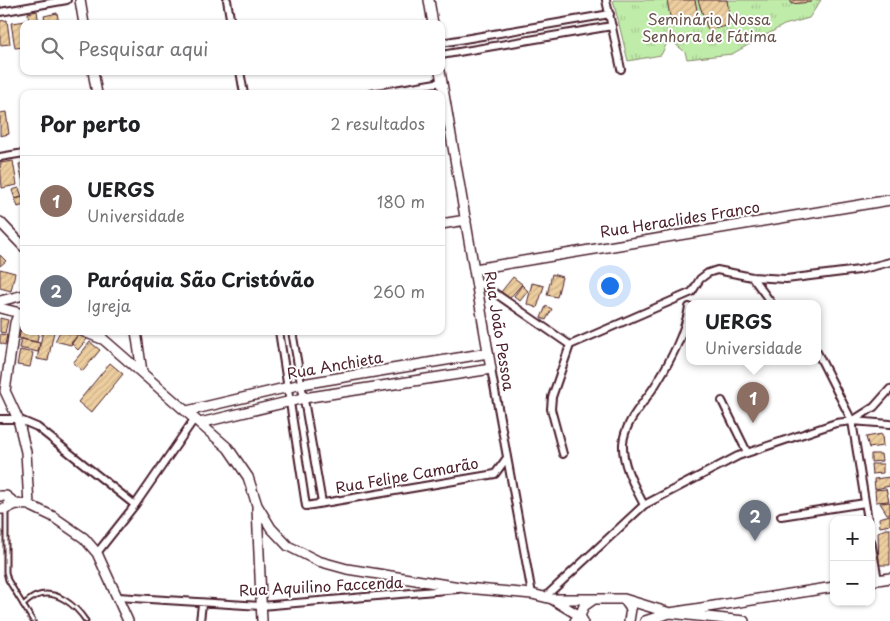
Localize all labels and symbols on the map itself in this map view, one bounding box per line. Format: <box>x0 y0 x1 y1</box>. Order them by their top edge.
park label: Seminário Nossa Senhora de Fátima <box>642 7 777 47</box>
street label: Rua Heraclides Franco <box>598 195 761 242</box>
street label: Rua João Pessoa <box>480 269 521 393</box>
your location <box>597 273 623 299</box>
street label: Rua Anchieta <box>285 345 385 384</box>
pin: 1 <box>737 382 769 423</box>
street label: Rua Felipe Camarão <box>333 451 480 498</box>
pin: 2 <box>739 500 771 541</box>
street label: Rua Aquilino Faccenda <box>238 570 404 601</box>

